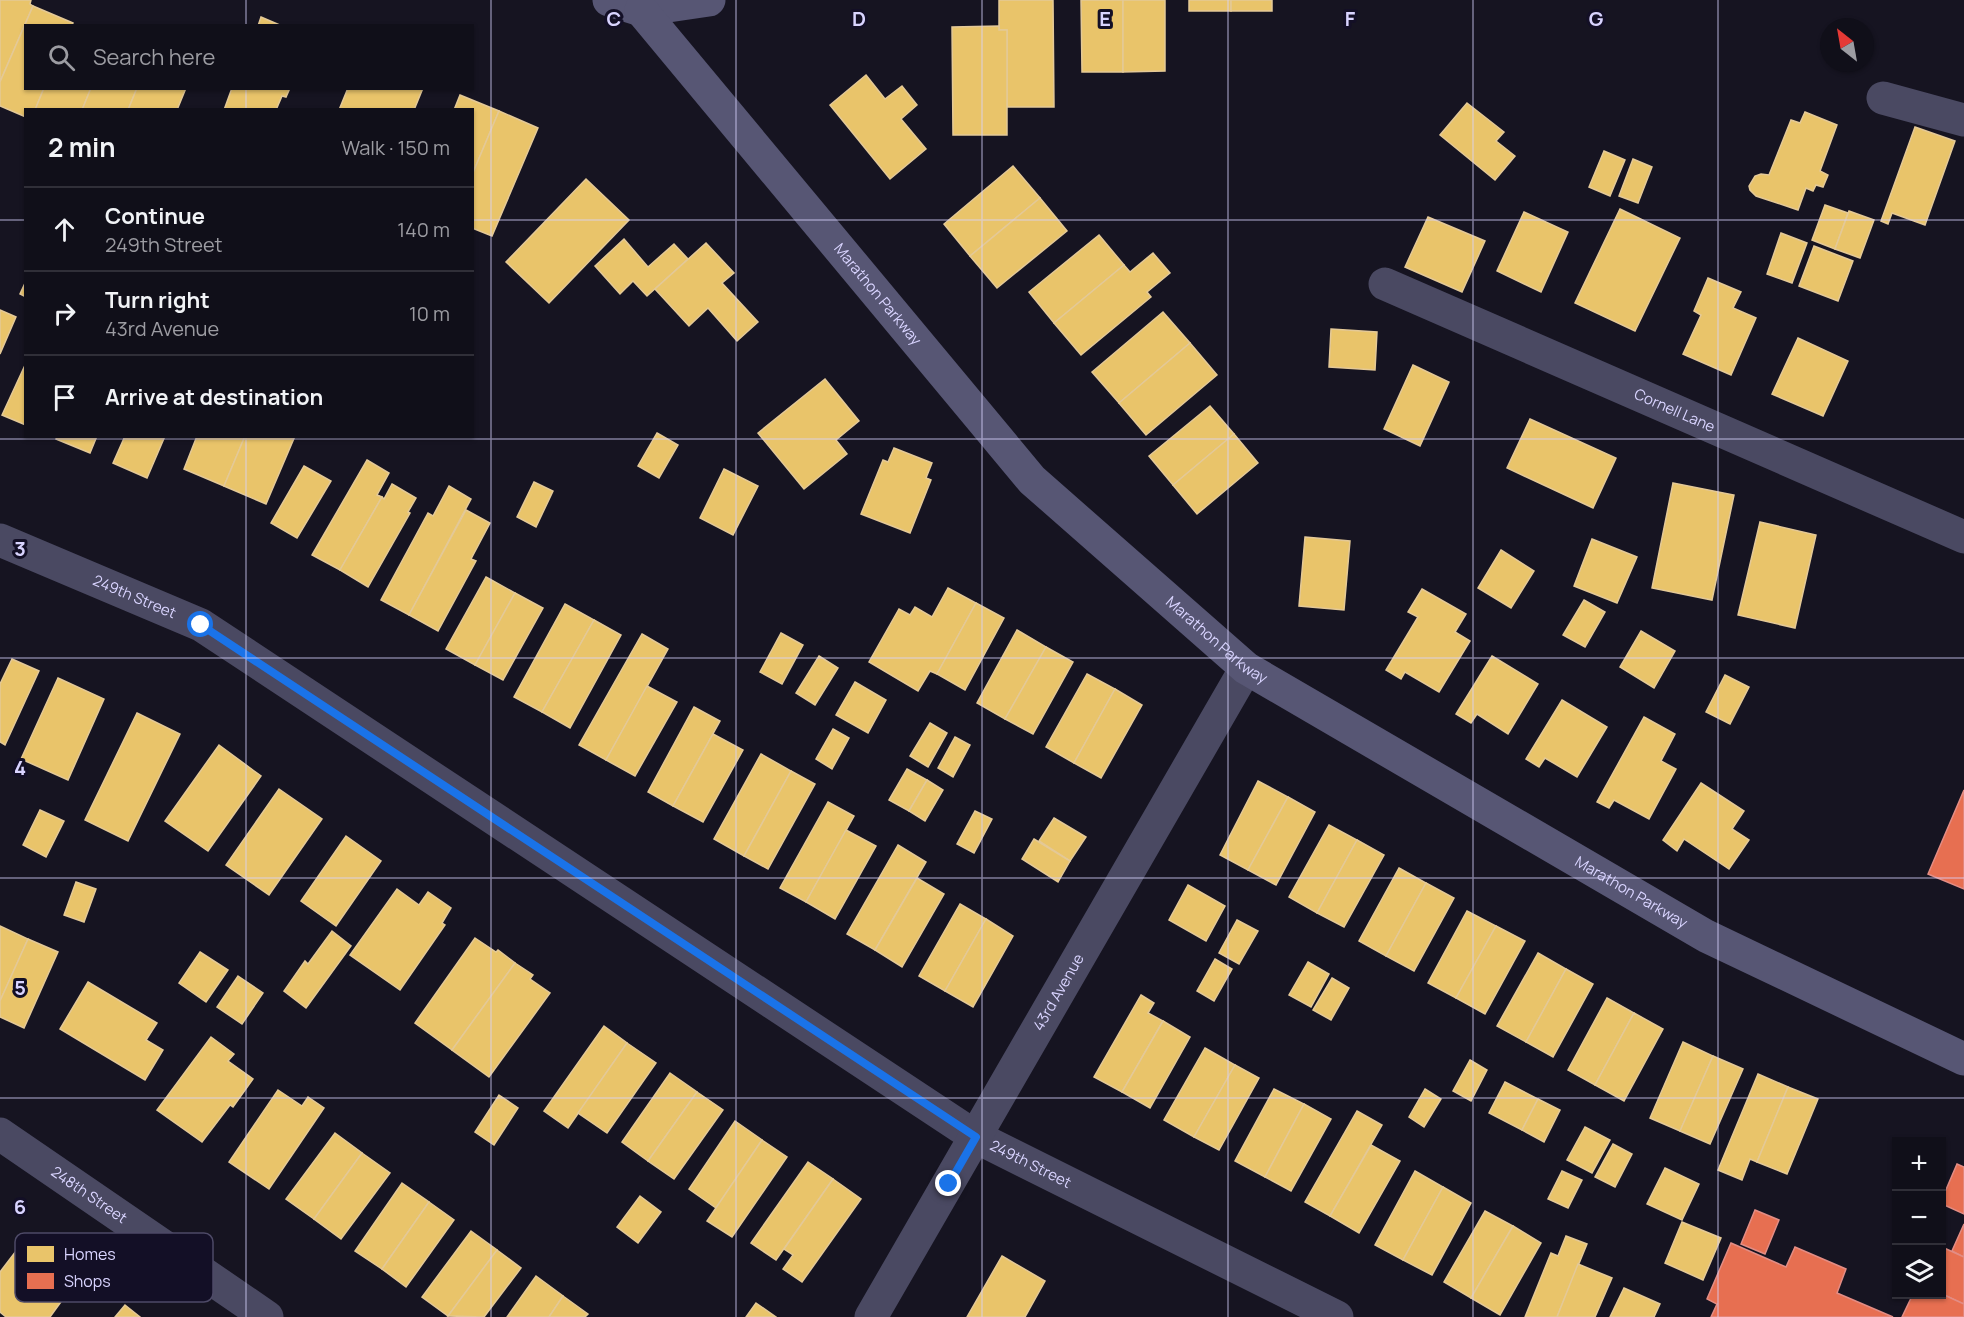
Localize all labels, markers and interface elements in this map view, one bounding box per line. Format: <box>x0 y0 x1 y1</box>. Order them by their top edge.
text: C <box>607 5 621 32</box>
text: D <box>852 5 866 32</box>
text: E <box>1099 5 1111 32</box>
text: F <box>1345 5 1356 32</box>
text: G <box>1589 5 1604 32</box>
north arrow <box>1820 18 1874 72</box>
search box <box>24 24 474 90</box>
icon: search <box>45 41 78 74</box>
text: Search here <box>93 42 215 72</box>
text: 2 min <box>48 129 116 165</box>
text: Walk · 150 m <box>341 134 450 161</box>
text: Continue <box>105 201 205 231</box>
icon: ahead <box>48 213 81 246</box>
text: 140 m <box>397 216 450 243</box>
text: 249th Street <box>105 231 223 258</box>
street label: Marathon Parkway <box>829 239 927 350</box>
text: Turn right <box>105 285 210 315</box>
icon: right <box>48 297 81 330</box>
text: 10 m <box>409 300 450 327</box>
text: 43rd Avenue <box>105 315 219 342</box>
icon: arrive <box>48 381 81 414</box>
text: Arrive at destination <box>105 382 323 412</box>
street label: Cornell Lane <box>1631 383 1719 437</box>
text: 3 <box>14 535 26 562</box>
street label: 249th Street <box>90 570 179 623</box>
street label: Marathon Parkway <box>1161 591 1272 688</box>
route start <box>187 611 213 637</box>
text: 4 <box>14 754 26 781</box>
street label: Marathon Parkway <box>1571 851 1692 933</box>
street label: 43rd Avenue <box>1028 950 1089 1034</box>
text: 5 <box>14 974 26 1001</box>
street label: 249th Street <box>987 1135 1075 1193</box>
map controls <box>1892 1137 1946 1299</box>
button: + <box>1892 1137 1946 1191</box>
street label: 248th Street <box>47 1161 132 1228</box>
route end <box>935 1170 961 1196</box>
button: − <box>1892 1191 1946 1245</box>
text: 6 <box>14 1193 26 1220</box>
legend <box>15 1233 213 1302</box>
text: Homes <box>64 1243 116 1265</box>
button: layers <box>1892 1245 1946 1299</box>
text: Shops <box>64 1270 111 1292</box>

